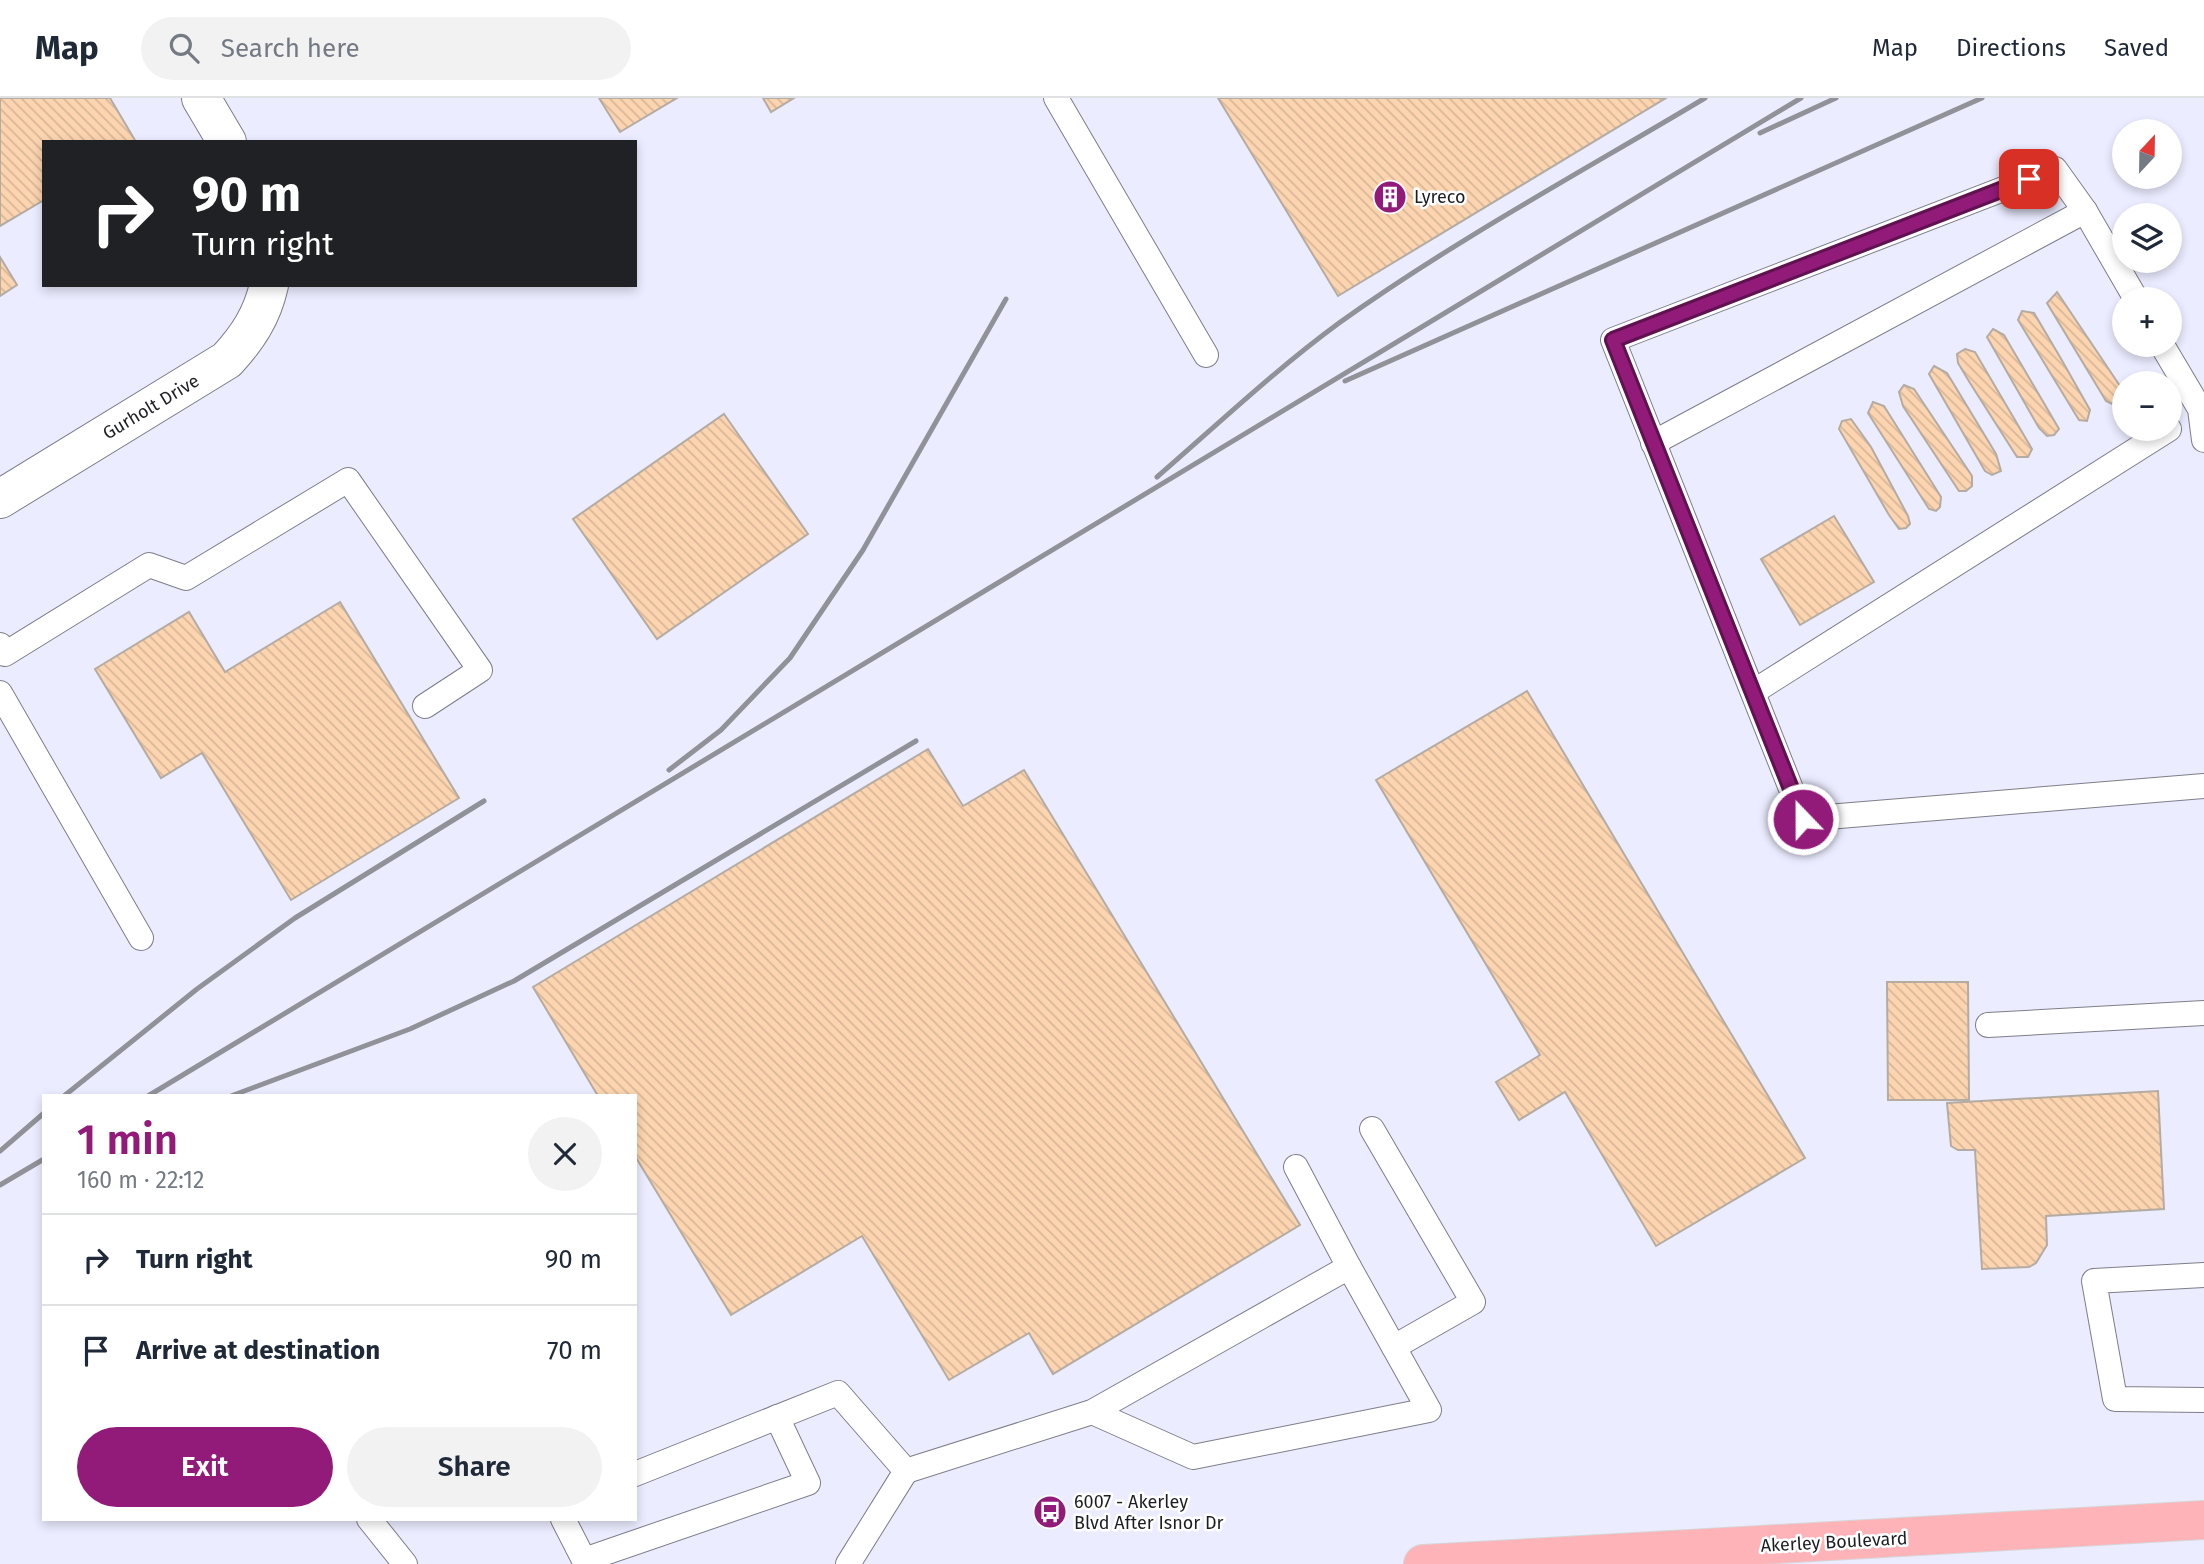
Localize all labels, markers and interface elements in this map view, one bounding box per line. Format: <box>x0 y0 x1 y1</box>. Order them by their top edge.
search box <box>141 17 631 80</box>
text: Map <box>35 28 99 68</box>
icon: search <box>165 29 203 67</box>
text: Search here <box>221 33 360 64</box>
text: Map <box>1872 34 1918 62</box>
text: Directions <box>1956 34 2066 62</box>
text: Saved <box>2104 34 2169 62</box>
north arrow <box>2112 119 2182 189</box>
map controls <box>2112 119 2182 441</box>
pin <box>1999 149 2059 209</box>
icon: arrive <box>2010 160 2048 198</box>
text: 90 m <box>192 165 301 224</box>
icon: right <box>77 168 168 259</box>
building icon: Lyreco <box>1371 178 1409 216</box>
place label: Lyreco <box>1414 186 1466 208</box>
button: layers <box>2112 203 2182 273</box>
text: Turn right <box>192 225 334 263</box>
button: + <box>2112 287 2182 357</box>
street label: Gurholt Drive <box>99 370 203 444</box>
button: − <box>2112 371 2182 441</box>
position arrow <box>1766 782 1840 856</box>
text: 1 min <box>77 1115 178 1165</box>
button: close <box>528 1117 602 1191</box>
text: 160 m · 22:12 <box>77 1166 204 1194</box>
icon: right <box>77 1241 115 1279</box>
text: Turn right <box>136 1244 253 1275</box>
text: 90 m <box>545 1244 602 1275</box>
icon: arrive <box>77 1332 115 1370</box>
text: Arrive at destination <box>136 1335 380 1366</box>
text: 70 m <box>547 1335 602 1366</box>
button: Exit <box>77 1427 333 1507</box>
button: Share <box>347 1427 602 1507</box>
place label: 6007 - Akerley Blvd After Isnor Dr <box>1074 1491 1224 1534</box>
bus stop icon: 6007 - Akerley Blvd After Isnor Dr <box>1031 1493 1069 1531</box>
street label: Akerley Boulevard <box>1760 1527 1908 1557</box>

